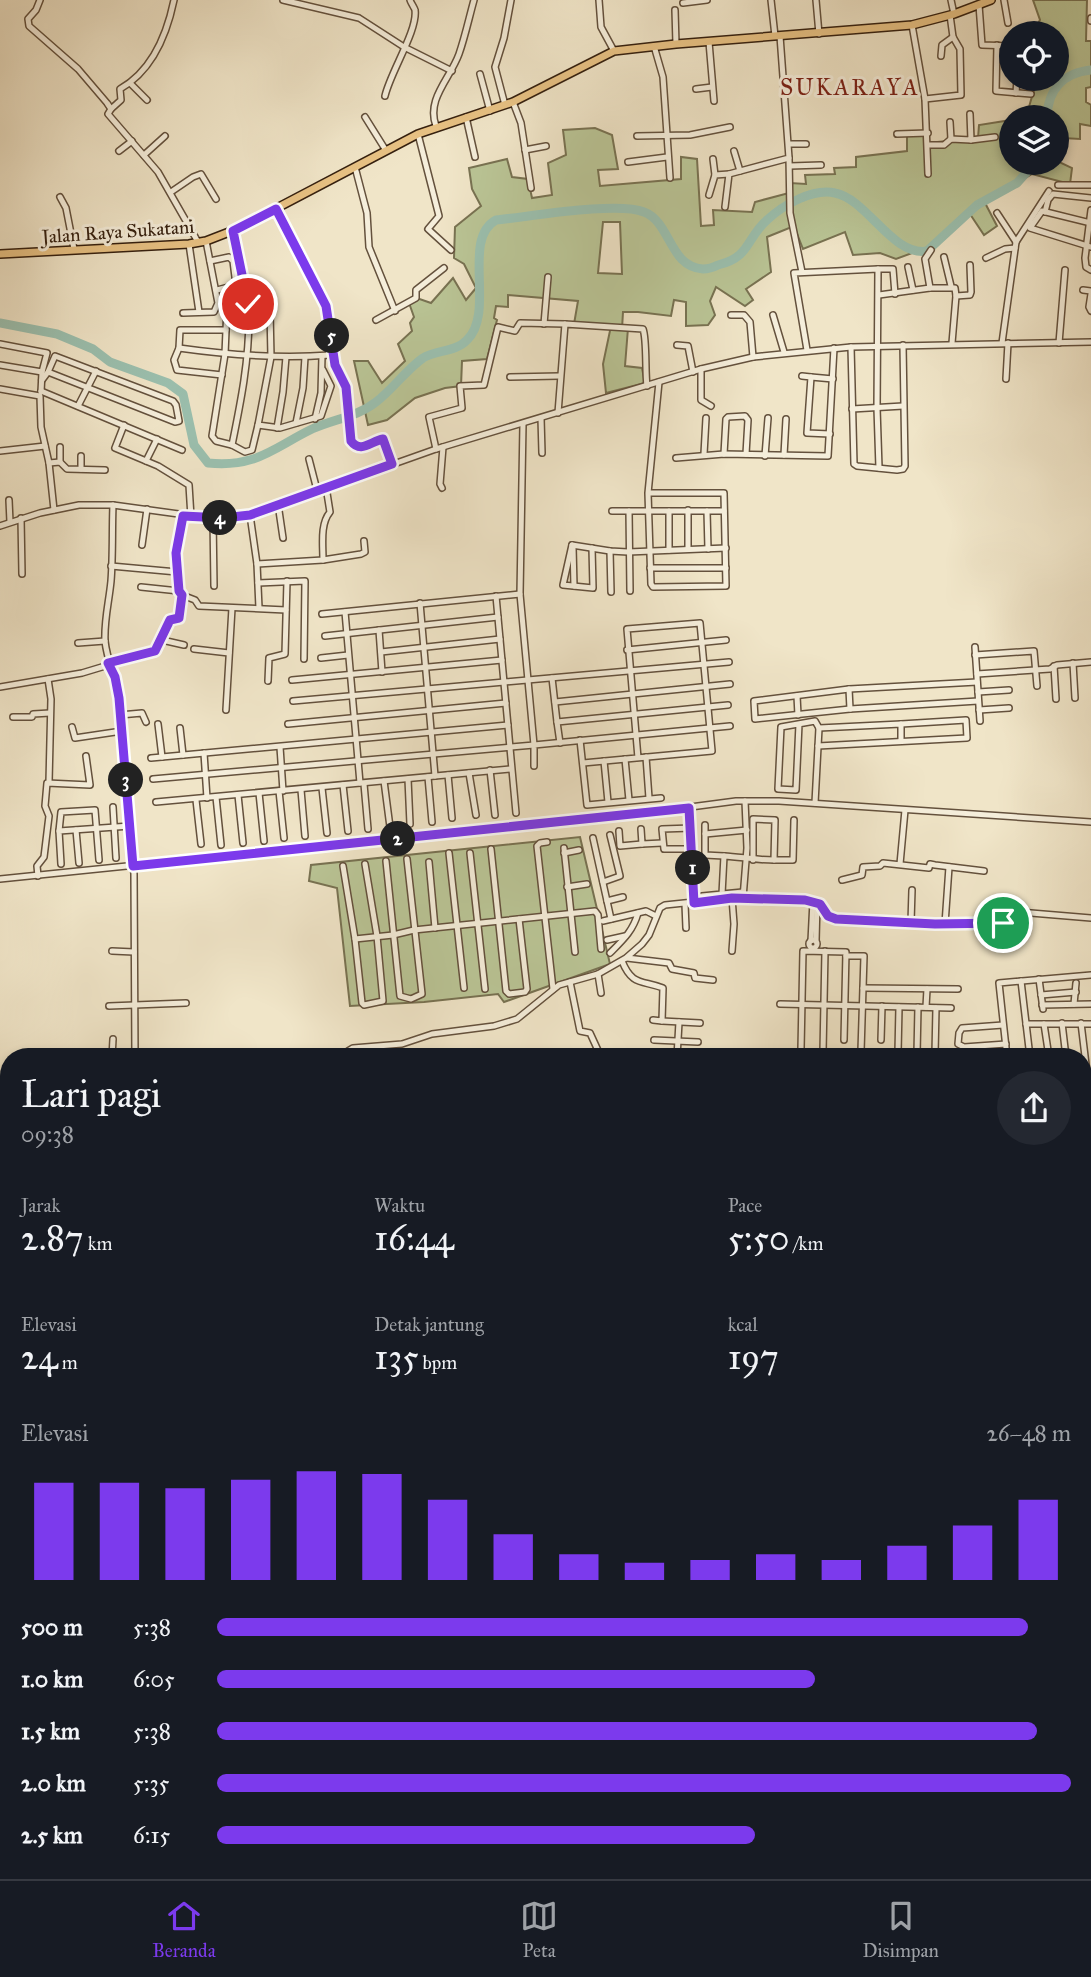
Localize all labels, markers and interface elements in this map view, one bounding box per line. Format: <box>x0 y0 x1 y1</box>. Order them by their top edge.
map controls <box>999 21 1069 175</box>
button: locate <box>999 21 1069 91</box>
district label: SUKARAYA <box>780 73 920 101</box>
button: layers <box>999 105 1069 175</box>
street label: Jalan Raya Sukatani <box>39 215 195 249</box>
pin <box>218 274 278 334</box>
icon: check <box>229 285 267 323</box>
pin: 5 <box>314 318 350 354</box>
text: 5 <box>327 324 336 347</box>
pin: 4 <box>202 500 238 536</box>
text: 4 <box>214 506 225 529</box>
pin: 3 <box>108 762 144 798</box>
text: 3 <box>122 768 129 791</box>
pin: 2 <box>380 822 416 856</box>
text: 2 <box>393 827 402 850</box>
pin: 1 <box>676 850 710 886</box>
text: 1 <box>689 856 696 879</box>
pin <box>973 893 1033 953</box>
icon: arrive <box>984 904 1022 942</box>
text: Lari pagi <box>21 1071 161 1117</box>
button: share <box>997 1071 1071 1145</box>
text: 09:38 <box>21 1120 74 1148</box>
text: Jarak <box>21 1194 60 1217</box>
text: Waktu <box>374 1194 425 1217</box>
text: Pace <box>728 1194 762 1217</box>
text: 2.87 <box>21 1217 84 1260</box>
text: 16:44 <box>374 1217 454 1260</box>
text: 5:50 <box>728 1217 789 1260</box>
text: km <box>84 1232 112 1255</box>
text: /km <box>789 1232 823 1255</box>
text: Elevasi <box>21 1313 77 1336</box>
text: Detak jantung <box>374 1313 484 1336</box>
text: kcal <box>728 1313 758 1336</box>
text: 24 <box>21 1336 58 1379</box>
text: 135 <box>374 1336 418 1379</box>
text: 197 <box>728 1336 779 1379</box>
text: m <box>58 1351 78 1374</box>
text: bpm <box>418 1351 457 1374</box>
text: Elevasi <box>21 1419 89 1447</box>
text: 26–48 m <box>987 1419 1071 1447</box>
text: 500 m <box>21 1613 83 1641</box>
text: 5:38 <box>133 1613 171 1641</box>
text: 1.0 km <box>21 1665 83 1693</box>
text: 6:05 <box>133 1665 175 1693</box>
text: 1.5 km <box>21 1717 80 1745</box>
text: 5:38 <box>133 1717 171 1745</box>
text: 2.0 km <box>21 1769 86 1797</box>
text: 5:35 <box>133 1769 169 1797</box>
text: 2.5 km <box>21 1821 83 1849</box>
text: 6:15 <box>133 1821 170 1849</box>
tab: Beranda <box>152 1897 216 1962</box>
tab: Peta <box>520 1897 558 1962</box>
tab: Disimpan <box>863 1897 939 1962</box>

